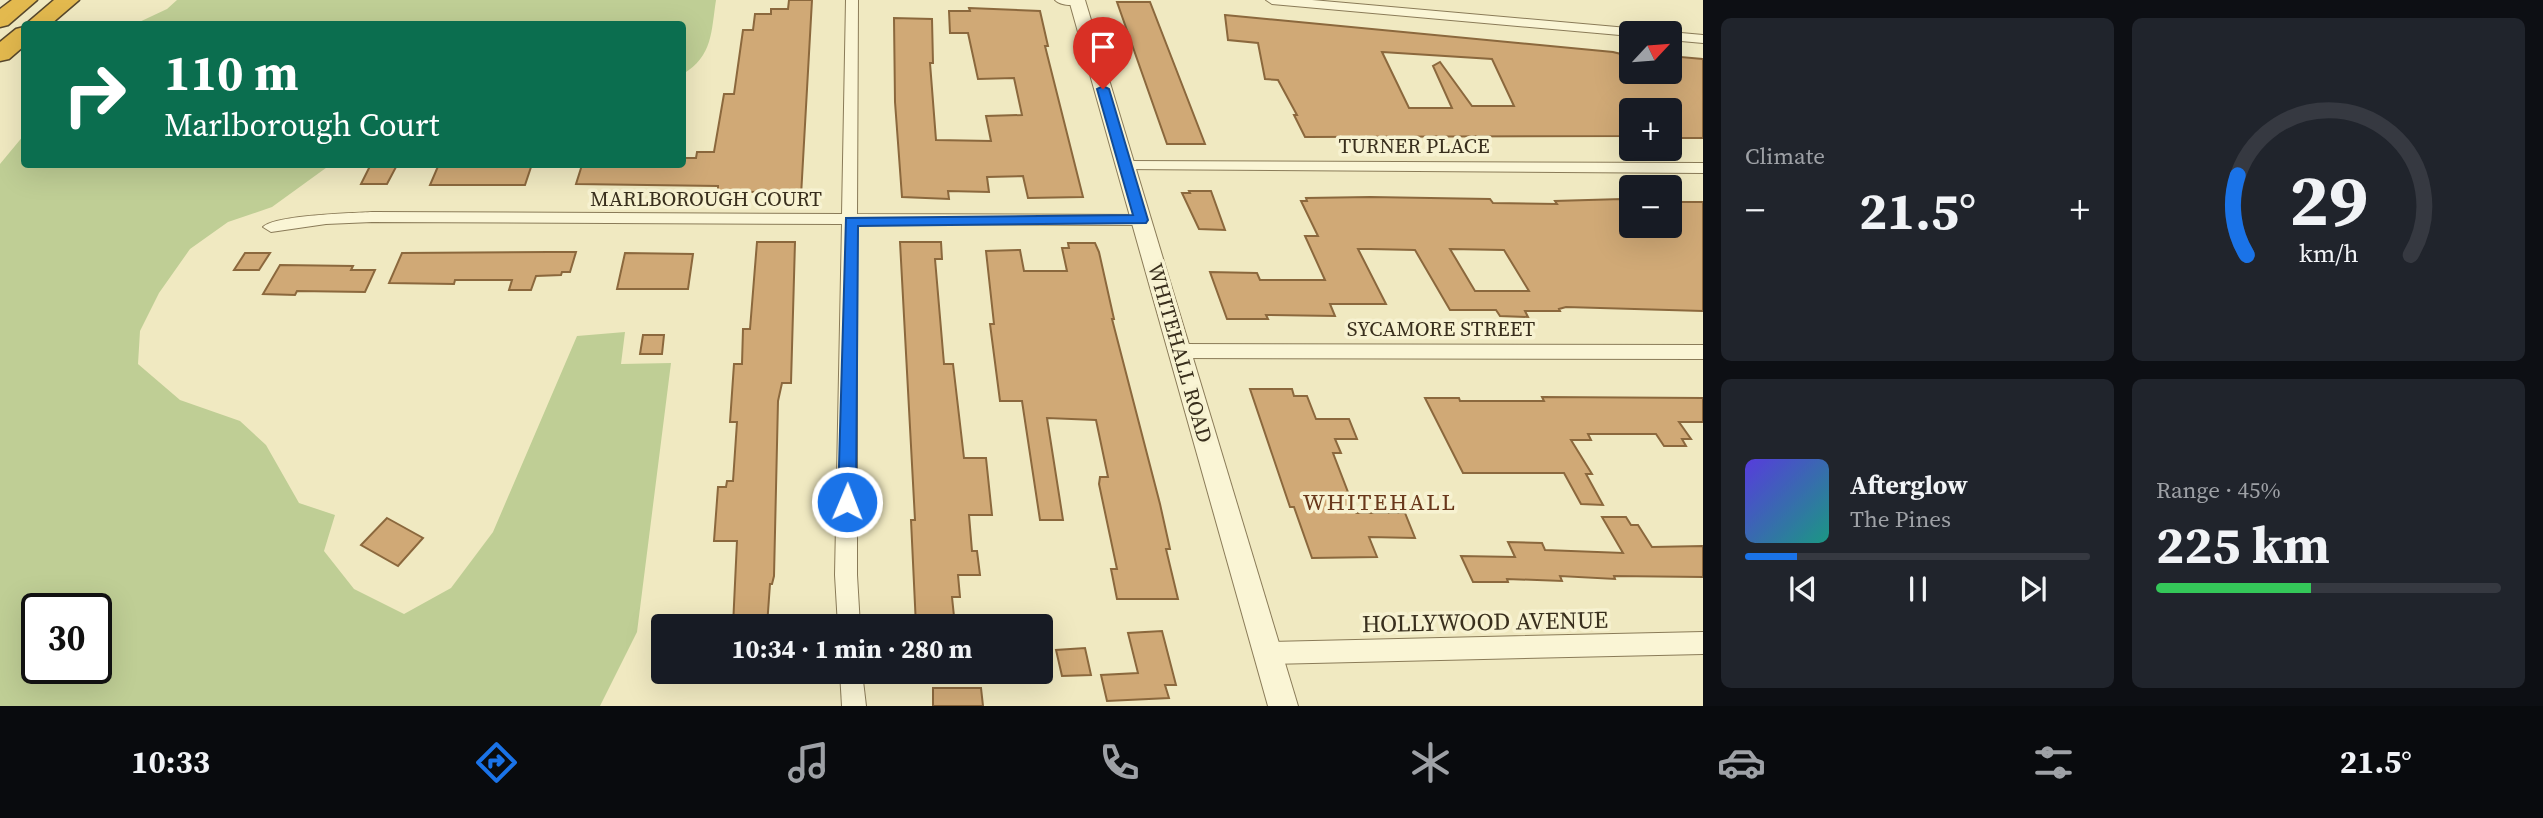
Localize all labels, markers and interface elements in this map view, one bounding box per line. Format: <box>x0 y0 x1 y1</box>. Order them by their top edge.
pin <box>1073 17 1133 89</box>
north arrow <box>1619 21 1682 84</box>
map controls <box>1619 21 1682 238</box>
icon: arrive <box>1084 28 1122 66</box>
text: 110 m <box>164 39 299 106</box>
icon: right <box>49 49 140 140</box>
button: + <box>1619 98 1682 161</box>
text: Marlborough Court <box>164 103 440 147</box>
street label: TURNER PLACE <box>1338 131 1490 160</box>
text: Climate <box>1745 140 1825 172</box>
text: 29 <box>2289 151 2368 250</box>
button: − <box>1619 175 1682 238</box>
text: 21.5° <box>1859 175 1976 246</box>
street label: MARLBOROUGH COURT <box>590 184 822 213</box>
text: − <box>1745 184 1765 236</box>
text: + <box>2070 184 2090 236</box>
text: km/h <box>2299 236 2358 270</box>
street label: WHITEHALL ROAD <box>1141 260 1220 446</box>
street label: SYCAMORE STREET <box>1347 314 1535 343</box>
position arrow <box>810 465 884 539</box>
text: Afterglow <box>1850 467 1968 503</box>
text: Range · 45% <box>2156 474 2281 506</box>
district label: WHITEHALL <box>1303 486 1457 518</box>
text: The Pines <box>1850 503 1951 535</box>
text: 225 km <box>2156 509 2330 580</box>
icon: previous <box>1784 570 1822 608</box>
icon: pause <box>1899 570 1937 608</box>
icon: next <box>2014 570 2052 608</box>
speed limit sign: 30 <box>21 593 112 684</box>
street label: HOLLYWOOD AVENUE <box>1362 603 1608 640</box>
text: 10:34 · 1 min · 280 m <box>732 631 972 667</box>
icon: directions <box>472 738 521 787</box>
icon: music <box>784 738 833 787</box>
icon: phone <box>1095 738 1144 787</box>
icon: climate <box>1406 738 1455 787</box>
icon: car <box>1717 738 1766 787</box>
icon: filters <box>2029 738 2078 787</box>
text: 10:33 <box>131 740 210 784</box>
text: 21.5° <box>2340 740 2412 784</box>

